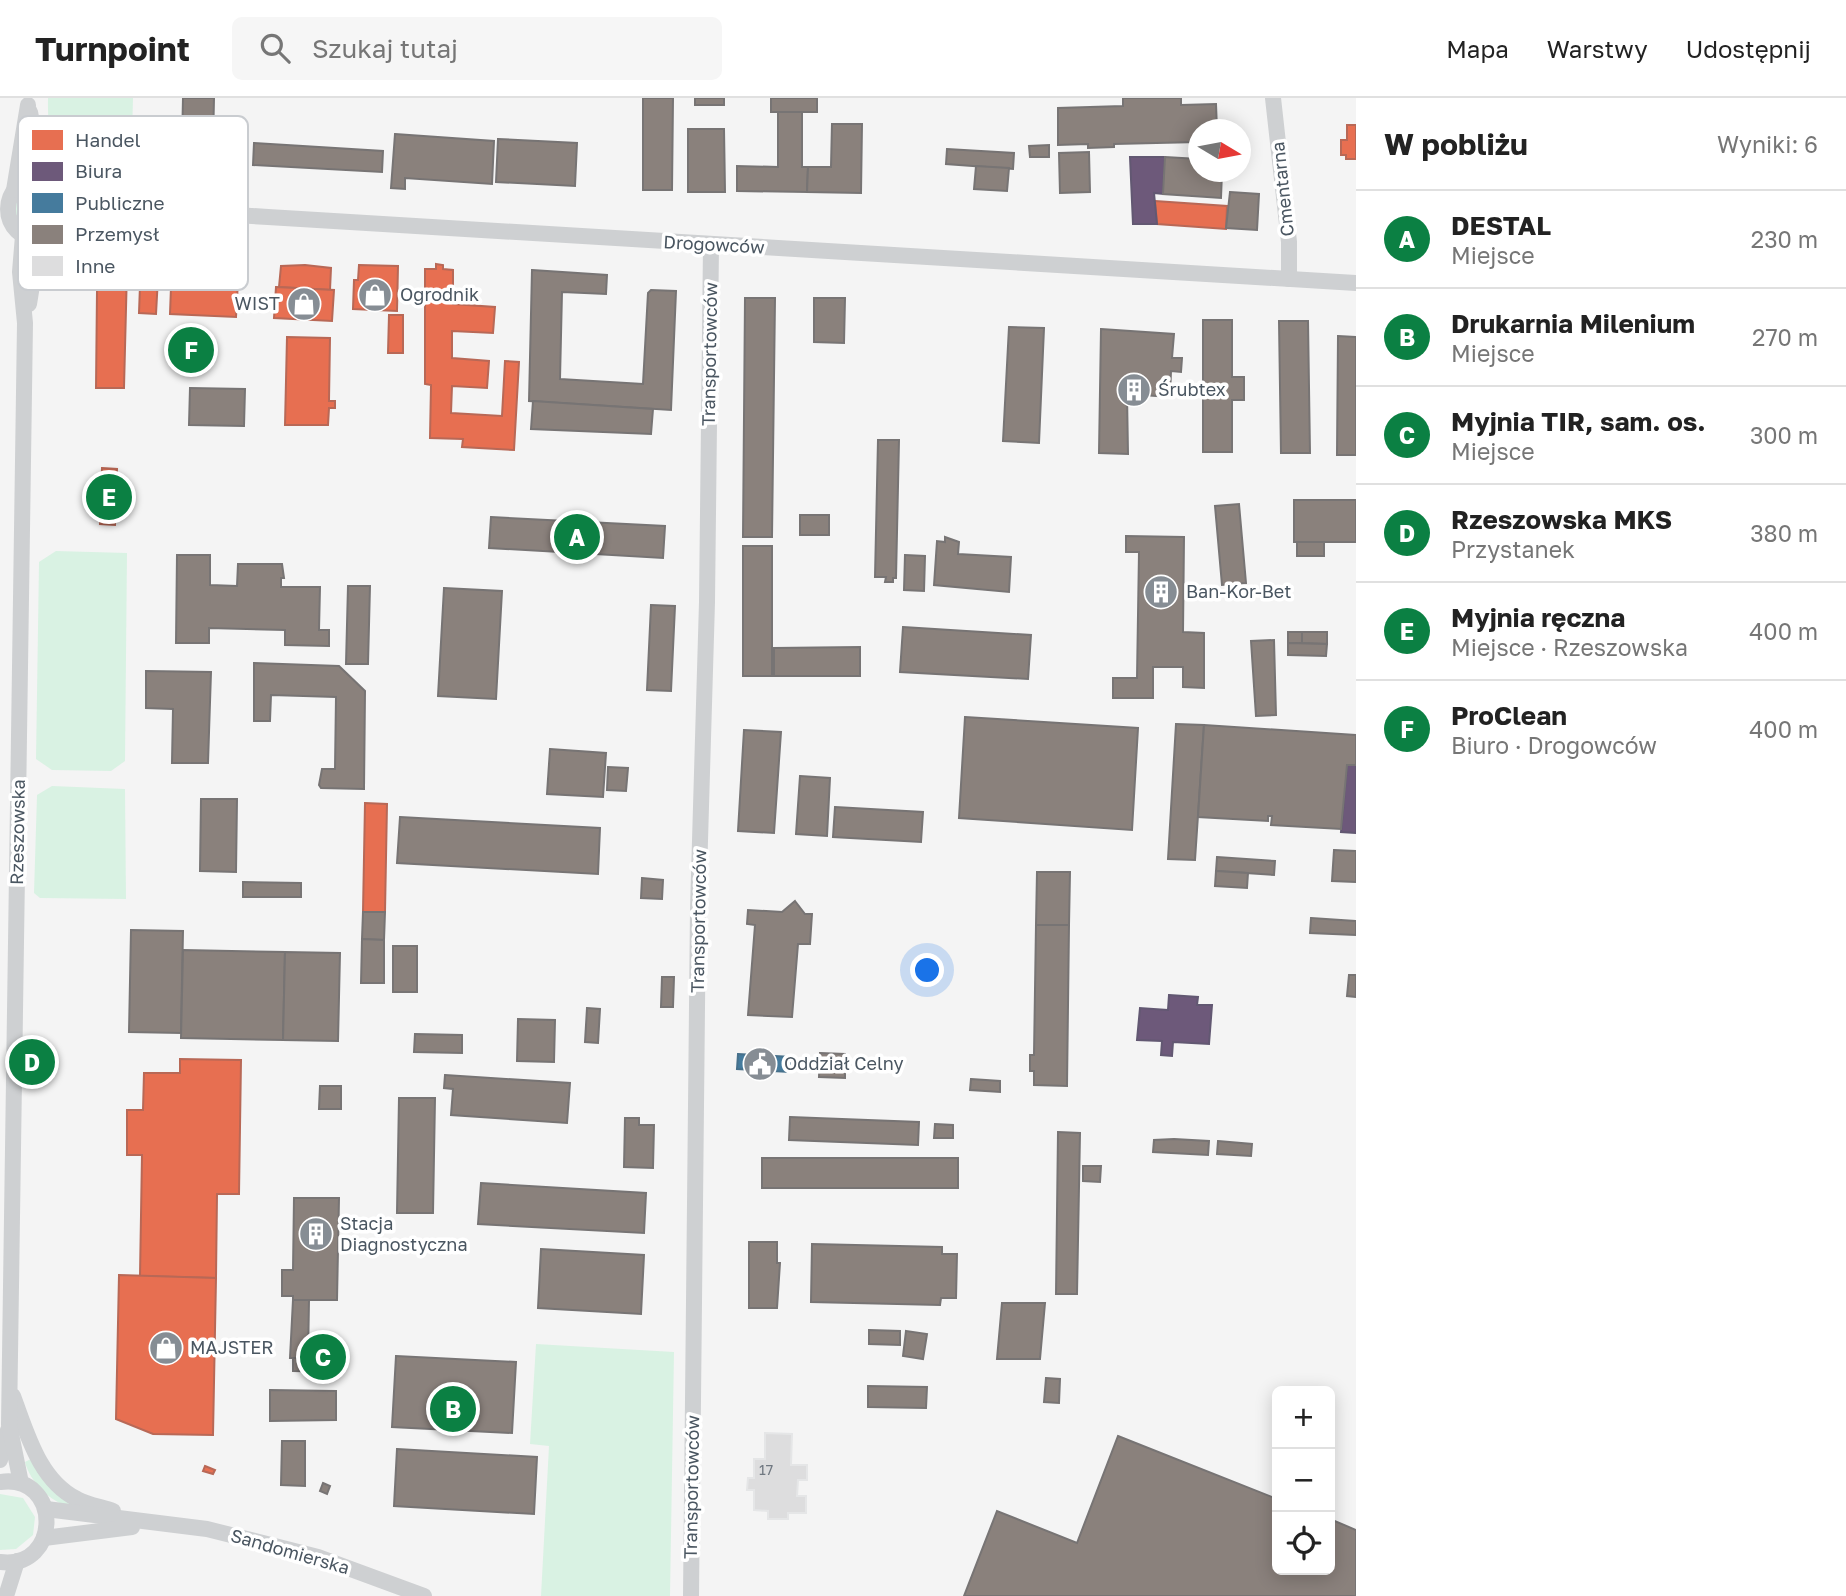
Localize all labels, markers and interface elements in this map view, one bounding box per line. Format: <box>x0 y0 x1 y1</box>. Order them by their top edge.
search box <box>232 17 722 80</box>
text: Turnpoint <box>35 29 190 68</box>
icon: search <box>256 29 294 67</box>
text: Szukaj tutaj <box>312 33 458 64</box>
text: Mapa <box>1446 34 1509 63</box>
text: Warstwy <box>1547 34 1648 63</box>
text: Udostępnij <box>1686 34 1811 63</box>
legend <box>18 116 248 290</box>
north arrow <box>1188 119 1251 182</box>
text: W pobliżu <box>1384 126 1528 162</box>
text: Handel <box>75 128 141 151</box>
text: Wyniki: 6 <box>1717 130 1818 158</box>
street label: Cmentarna <box>1266 141 1298 238</box>
text: Biura <box>75 159 122 182</box>
text: Publiczne <box>75 191 165 214</box>
text: DESTAL <box>1451 210 1551 241</box>
text: Przemysł <box>75 222 159 245</box>
text: A <box>1399 225 1415 253</box>
text: 230 m <box>1751 225 1818 253</box>
street label: Drogowców <box>663 230 766 258</box>
text: Miejsce <box>1451 241 1535 269</box>
text: Inne <box>75 254 115 277</box>
shop icon: Ogrodnik <box>356 276 394 314</box>
street label: Transportowców <box>697 282 721 426</box>
place label: Ogrodnik <box>400 283 479 305</box>
shop icon: WIST <box>285 285 323 323</box>
place label: WIST <box>235 292 280 314</box>
text: Drukarnia Milenium <box>1451 308 1695 339</box>
text: B <box>1399 323 1415 351</box>
text: 270 m <box>1752 323 1818 351</box>
pin: F <box>168 324 214 376</box>
text: Miejsce <box>1451 339 1535 367</box>
building icon: Śrubtex <box>1115 371 1153 409</box>
place label: Śrubtex <box>1158 378 1226 400</box>
text: Myjnia TIR, sam. os. <box>1451 406 1706 437</box>
text: C <box>1399 421 1415 449</box>
text: 300 m <box>1750 421 1818 449</box>
text: Miejsce <box>1451 437 1535 465</box>
pin: E <box>86 471 132 523</box>
text: Rzeszowska MKS <box>1451 504 1672 535</box>
pin: A <box>554 511 600 563</box>
text: D <box>1399 519 1415 547</box>
text: 380 m <box>1750 519 1818 547</box>
text: Przystanek <box>1451 535 1575 563</box>
building icon: Ban-Kor-Bet <box>1142 573 1180 611</box>
place label: Ban-Kor-Bet <box>1186 580 1291 602</box>
text: Myjnia ręczna <box>1451 602 1625 633</box>
text: E <box>1400 617 1414 645</box>
text: 400 m <box>1749 617 1818 645</box>
text: Miejsce · Rzeszowska <box>1451 633 1688 661</box>
text: ProClean <box>1451 700 1567 731</box>
text: F <box>1400 715 1414 743</box>
text: 400 m <box>1749 715 1818 743</box>
text: Biuro · Drogowców <box>1451 731 1657 759</box>
street label: Rzeszowska <box>5 779 29 885</box>
street label: Transportowców <box>686 849 710 993</box>
your location <box>910 953 944 987</box>
pin: D <box>9 1036 55 1088</box>
public building icon: Oddział Celny <box>741 1045 779 1083</box>
place label: Oddział Celny <box>784 1052 903 1074</box>
place label: Stacja Diagnostyczna <box>340 1212 468 1255</box>
building icon: Stacja Diagnostyczna <box>297 1215 335 1253</box>
shop icon: MAJSTER <box>147 1329 185 1367</box>
pin: C <box>300 1331 346 1383</box>
place label: MAJSTER <box>190 1336 273 1358</box>
pin: B <box>430 1383 476 1435</box>
map controls <box>1272 1386 1335 1575</box>
button: + <box>1272 1386 1335 1449</box>
street label: Transportowców <box>679 1415 703 1559</box>
button: − <box>1272 1449 1335 1512</box>
house number: 17 <box>759 1461 773 1478</box>
button: locate <box>1272 1512 1335 1575</box>
street label: Sandomierska <box>228 1524 352 1579</box>

